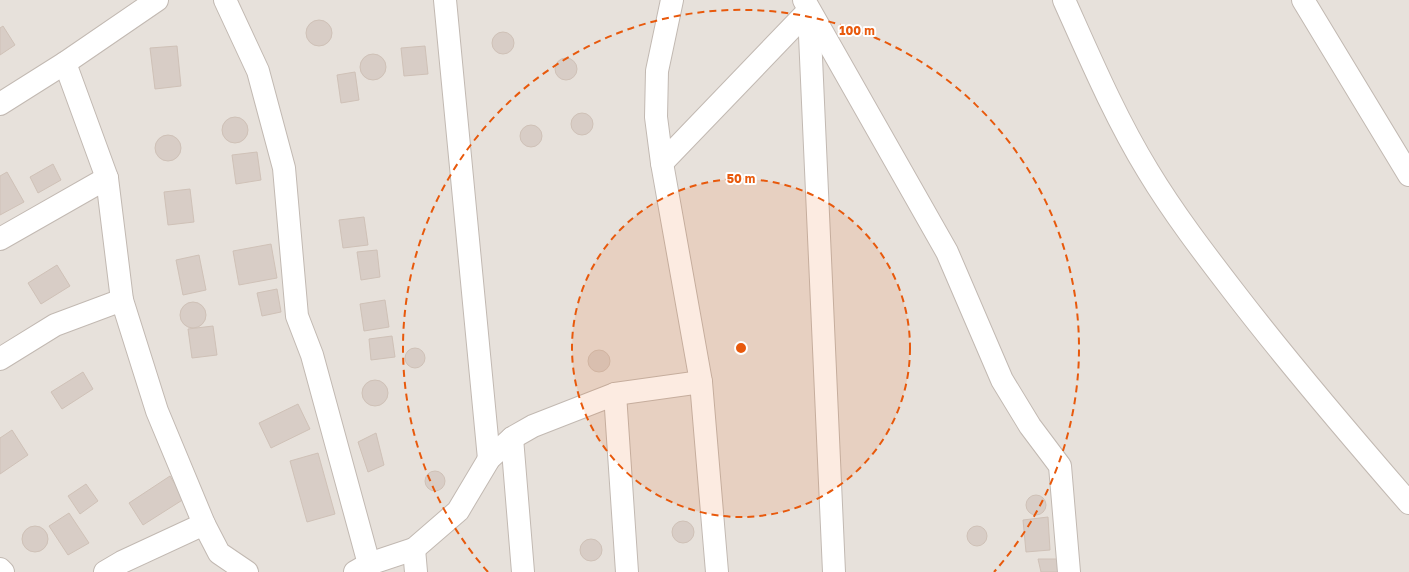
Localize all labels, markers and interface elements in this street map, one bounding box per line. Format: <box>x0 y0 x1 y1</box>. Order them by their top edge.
text: 100 m <box>839 23 875 38</box>
text: 50 m <box>727 171 755 186</box>
centre of rings <box>734 341 748 355</box>

